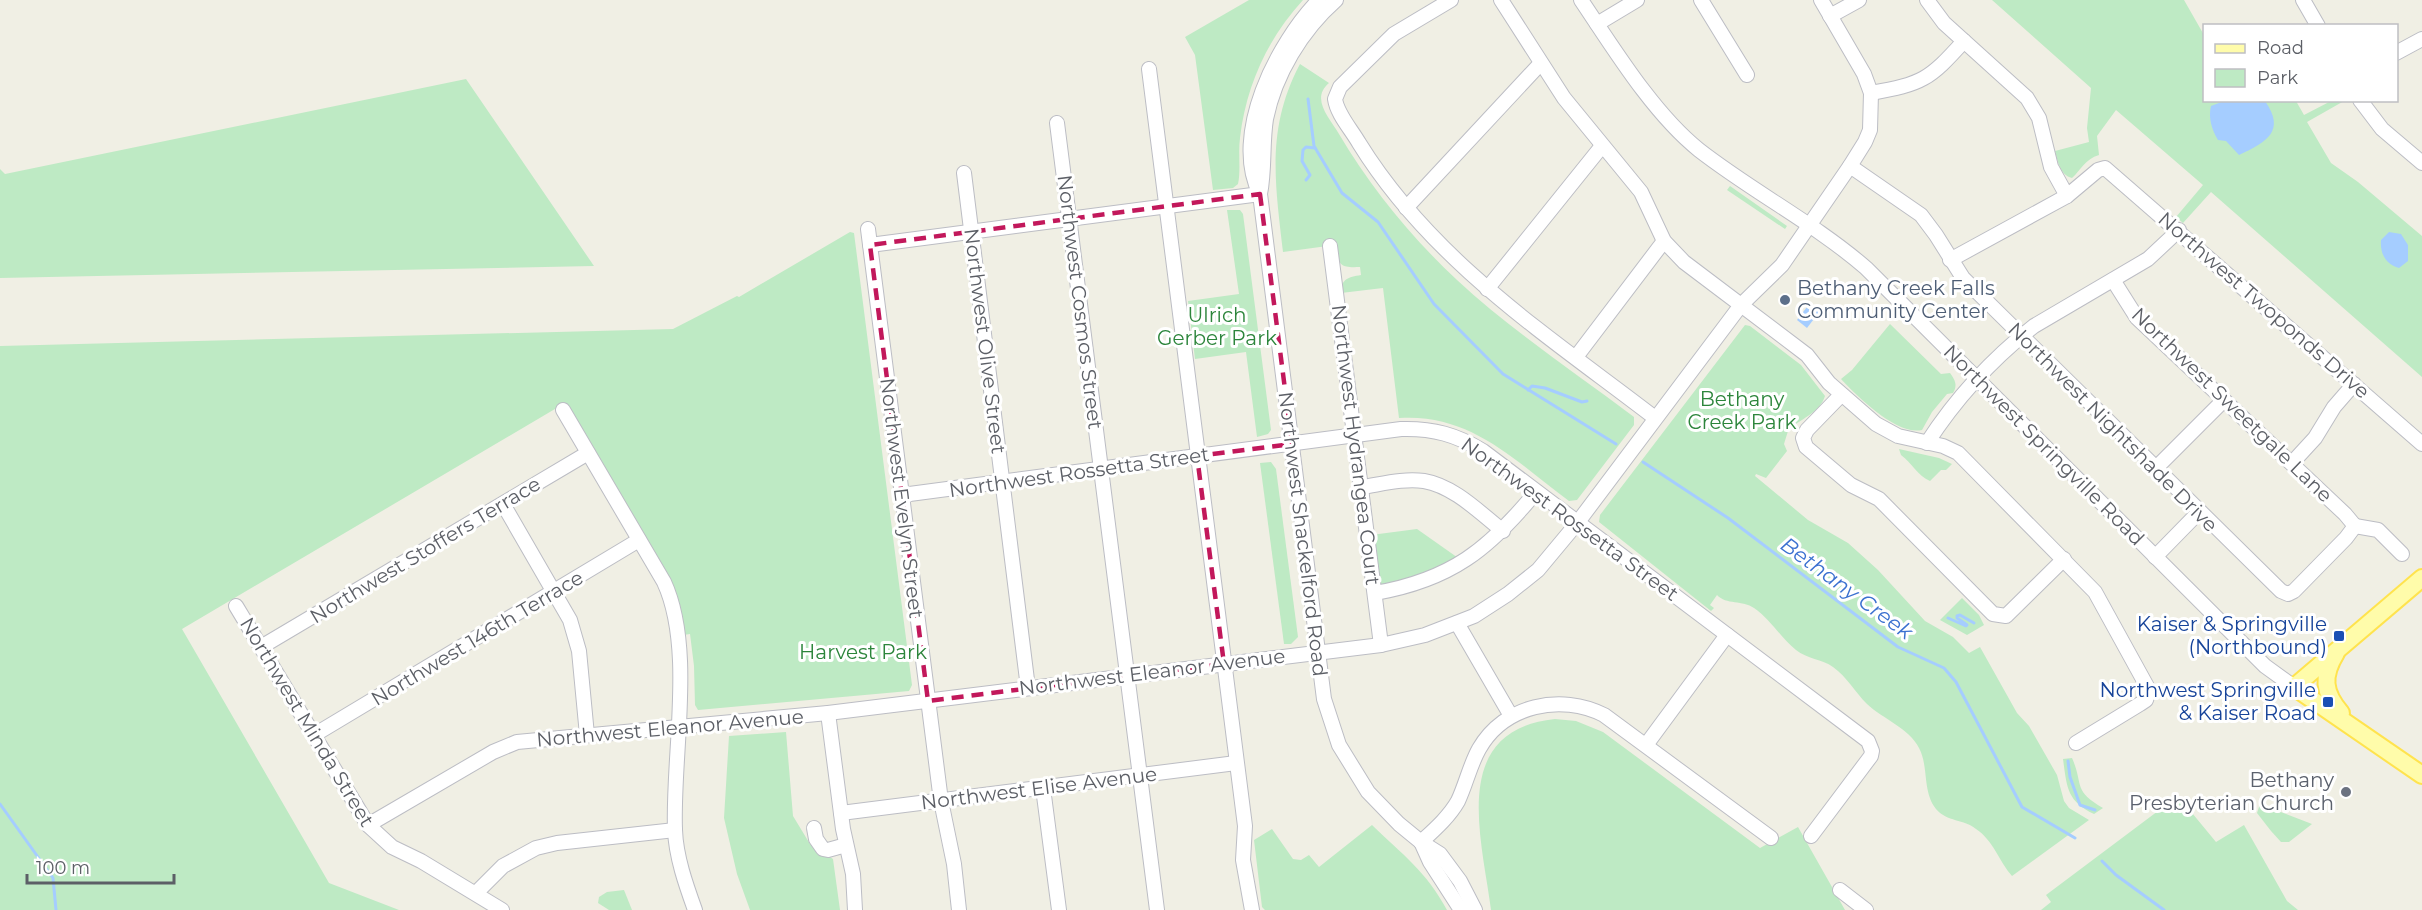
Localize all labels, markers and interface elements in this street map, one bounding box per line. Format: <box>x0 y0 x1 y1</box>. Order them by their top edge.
legend <box>2203 24 2398 102</box>
text: Road <box>2257 37 2304 59</box>
text: Park <box>2257 67 2298 89</box>
street label: Northwest Cosmos Street <box>1052 173 1108 431</box>
street label: Northwest Twoponds Drive <box>2153 207 2375 403</box>
street label: Northwest Olive Street <box>959 227 1011 455</box>
place label: Bethany Creek Falls Community Center <box>1797 276 1995 323</box>
marker: Bethany Creek Falls Community Center <box>1778 293 1792 307</box>
park label: Ulrich Gerber Park <box>1157 303 1277 350</box>
street label: Northwest Hydrangea Court <box>1327 303 1385 587</box>
street label: Northwest Sweetgale Lane <box>2127 303 2337 507</box>
street label: Northwest Nightshade Drive <box>2003 317 2223 537</box>
street label: Northwest Springville Road <box>1939 340 2149 550</box>
street label: Northwest Evelyn Street <box>875 376 929 620</box>
park label: Bethany Creek Park <box>1688 387 1797 434</box>
street label: Northwest Shackelford Road <box>1274 390 1332 678</box>
street label: Northwest Rossetta Street <box>1457 432 1683 606</box>
street label: Northwest Rossetta Street <box>947 442 1211 502</box>
street label: Northwest Stoffers Terrace <box>305 472 545 628</box>
water label: Bethany Creek <box>1776 532 1919 645</box>
street label: Northwest 146th Terrace <box>367 565 587 711</box>
place label: Kaiser & Springville (Northbound) <box>2137 612 2327 659</box>
street label: Northwest Minda Street <box>235 613 379 831</box>
marker: Kaiser & Springville (Northbound) <box>2332 629 2346 643</box>
park label: Harvest Park <box>799 640 927 664</box>
street label: Northwest Eleanor Avenue <box>1017 644 1287 700</box>
place label: Northwest Springville & Kaiser Road <box>2100 678 2316 725</box>
marker: Northwest Springville & Kaiser Road <box>2321 695 2335 709</box>
street label: Northwest Eleanor Avenue <box>535 704 805 752</box>
street label: Northwest Elise Avenue <box>920 762 1158 814</box>
place label: Bethany Presbyterian Church <box>2129 768 2334 815</box>
marker: Bethany Presbyterian Church <box>2339 785 2353 799</box>
scale bar <box>27 847 174 885</box>
text: 100 m <box>36 857 90 879</box>

